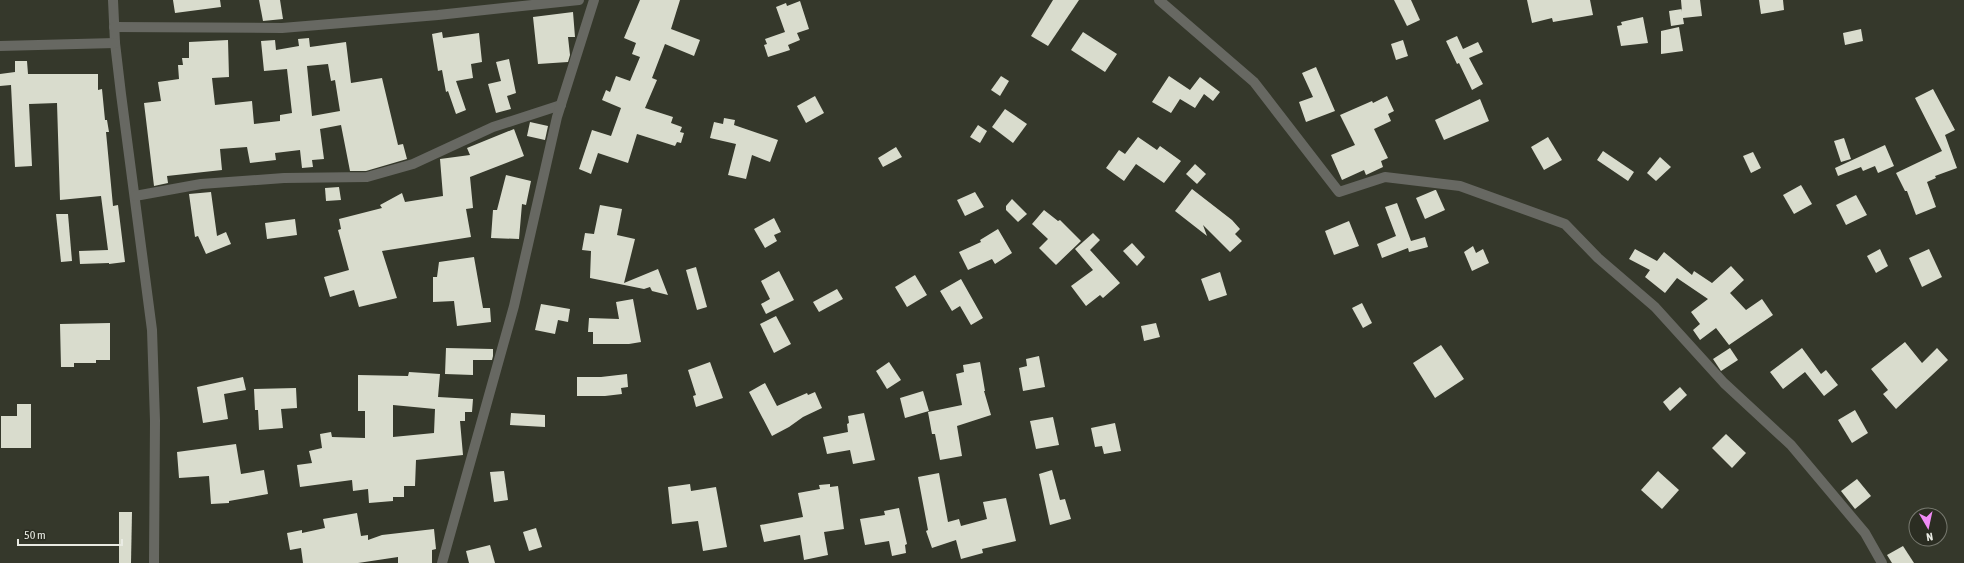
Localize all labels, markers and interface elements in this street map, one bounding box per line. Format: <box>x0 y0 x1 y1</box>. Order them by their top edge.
north arrow <box>1908 507 1948 547</box>
scale bar <box>18 521 122 547</box>
text: 50 m <box>24 528 46 542</box>
text: N <box>1925 530 1934 543</box>

